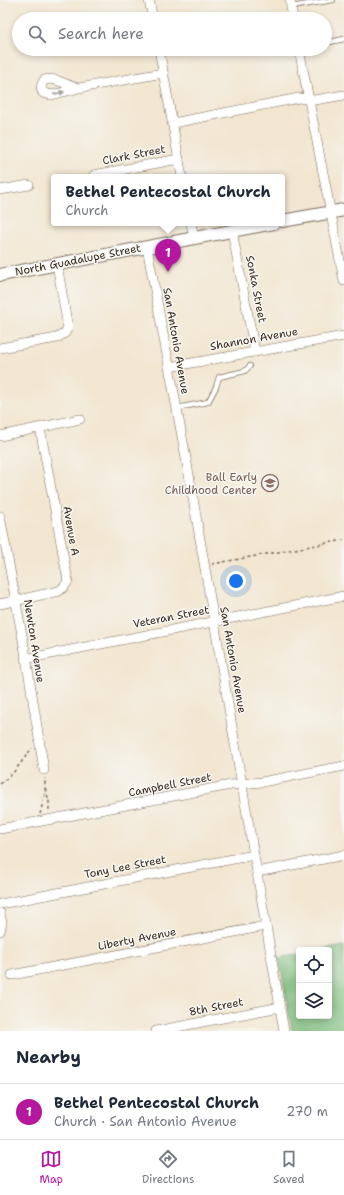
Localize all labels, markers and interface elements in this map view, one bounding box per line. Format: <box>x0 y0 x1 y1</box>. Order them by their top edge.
search box <box>12 12 332 56</box>
icon: search <box>26 23 48 45</box>
text: Search here <box>58 24 144 44</box>
one-way arrow <box>53 89 66 95</box>
street label: Clark Street <box>101 142 167 168</box>
popup <box>51 174 285 226</box>
text: Bethel Pentecostal Church <box>66 182 270 202</box>
text: Church <box>66 202 109 219</box>
pin: 1 <box>155 239 181 272</box>
street label: North Guadalupe Street <box>14 240 142 280</box>
street label: Sonka Street <box>242 254 270 324</box>
street label: San Antonio Avenue <box>159 287 193 395</box>
street label: Shannon Avenue <box>209 324 299 354</box>
place label: Ball Early Childhood Center <box>165 470 257 498</box>
school or university icon: Ball Early Childhood Center <box>260 473 280 493</box>
street label: Avenue A <box>59 505 83 557</box>
your location <box>226 571 246 591</box>
street label: Newton Avenue <box>20 598 48 684</box>
street label: Veteran Street <box>132 602 211 632</box>
street label: San Antonio Avenue <box>216 606 250 714</box>
street label: Campbell Street <box>127 770 213 800</box>
street label: Tony Lee Street <box>83 852 167 882</box>
street label: Liberty Avenue <box>97 924 177 954</box>
map controls <box>296 947 332 1019</box>
button: locate <box>296 947 332 983</box>
button: layers <box>296 983 332 1019</box>
street label: 8th Street <box>188 994 245 1020</box>
text: Nearby <box>16 1046 81 1068</box>
text: Bethel Pentecostal Church <box>54 1093 259 1113</box>
text: 1 <box>26 1103 32 1120</box>
text: 270 m <box>286 1103 328 1120</box>
text: Church · San Antonio Avenue <box>54 1113 237 1130</box>
tab: Map <box>39 1148 63 1187</box>
tab: Directions <box>142 1148 194 1187</box>
tab: Saved <box>273 1148 305 1187</box>

